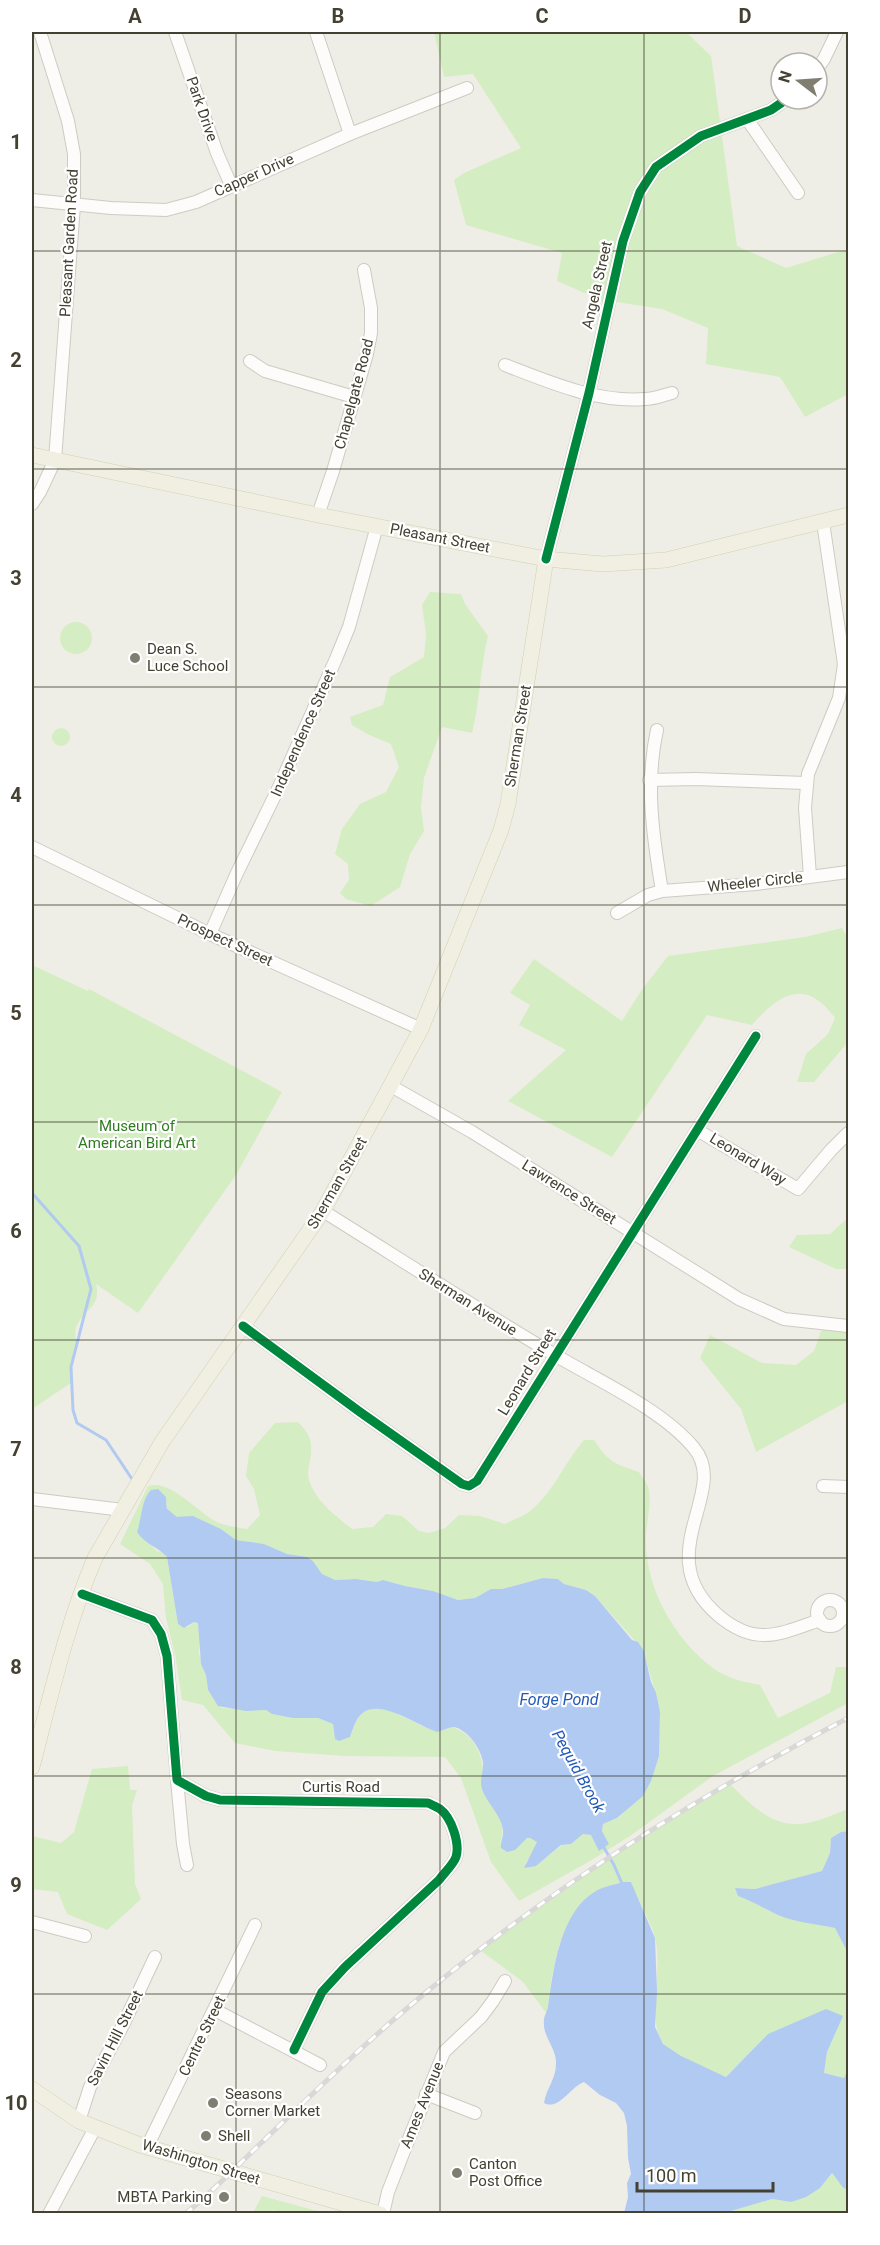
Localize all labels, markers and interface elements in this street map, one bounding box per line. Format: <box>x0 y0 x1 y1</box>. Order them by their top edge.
text: A <box>128 4 142 28</box>
text: B <box>332 4 344 28</box>
text: C <box>535 4 549 28</box>
text: D <box>739 4 752 28</box>
north arrow <box>769 51 829 111</box>
text: N <box>774 69 796 85</box>
street label: Park Drive <box>182 74 222 144</box>
text: 1 <box>10 130 22 154</box>
street label: Capper Drive <box>211 149 297 201</box>
street label: Pleasant Garden Road <box>56 169 82 317</box>
street label: Angela Street <box>578 239 616 331</box>
street label: Chapelgate Road <box>331 337 377 451</box>
text: 2 <box>10 348 22 372</box>
street label: Pleasant Street <box>388 519 492 557</box>
text: 3 <box>10 566 22 590</box>
place label: Dean S. Luce School <box>147 640 228 675</box>
marker: Dean S. Luce School <box>128 651 142 665</box>
street label: Independence Street <box>267 667 339 799</box>
street label: Sherman Street <box>501 684 535 788</box>
text: 4 <box>10 783 22 807</box>
street label: Wheeler Circle <box>706 868 804 896</box>
street label: Prospect Street <box>174 910 276 970</box>
text: 5 <box>10 1001 22 1025</box>
park label: Museum of American Bird Art <box>78 1117 196 1152</box>
street label: Leonard Way <box>706 1129 790 1189</box>
street label: Sherman Street <box>303 1134 371 1232</box>
street label: Lawrence Street <box>519 1156 620 1228</box>
text: 6 <box>10 1219 22 1243</box>
street label: Sherman Avenue <box>415 1265 521 1339</box>
street label: Leonard Street <box>494 1325 560 1419</box>
text: 7 <box>10 1437 22 1461</box>
text: 8 <box>10 1655 22 1679</box>
water label: Forge Pond <box>519 1690 599 1709</box>
water label: Pequid Brook <box>548 1726 610 1817</box>
street label: Curtis Road <box>302 1778 380 1796</box>
text: 9 <box>10 1873 22 1897</box>
street label: Savin Hill Street <box>83 1987 147 2089</box>
street label: Centre Street <box>175 1993 229 2079</box>
street label: Ames Avenue <box>397 2059 447 2151</box>
place label: Seasons Corner Market <box>225 2085 320 2120</box>
text: 10 <box>5 2091 27 2115</box>
marker: Seasons Corner Market <box>206 2096 220 2110</box>
place label: Shell <box>218 2127 250 2145</box>
marker: Shell <box>199 2129 213 2143</box>
street label: Washington Street <box>140 2135 262 2189</box>
place label: Canton Post Office <box>469 2155 542 2190</box>
scale bar <box>637 2155 774 2193</box>
text: 100 m <box>646 2165 697 2186</box>
marker: Canton Post Office <box>450 2166 464 2180</box>
place label: MBTA Parking <box>117 2188 212 2206</box>
marker: MBTA Parking <box>217 2190 231 2204</box>

